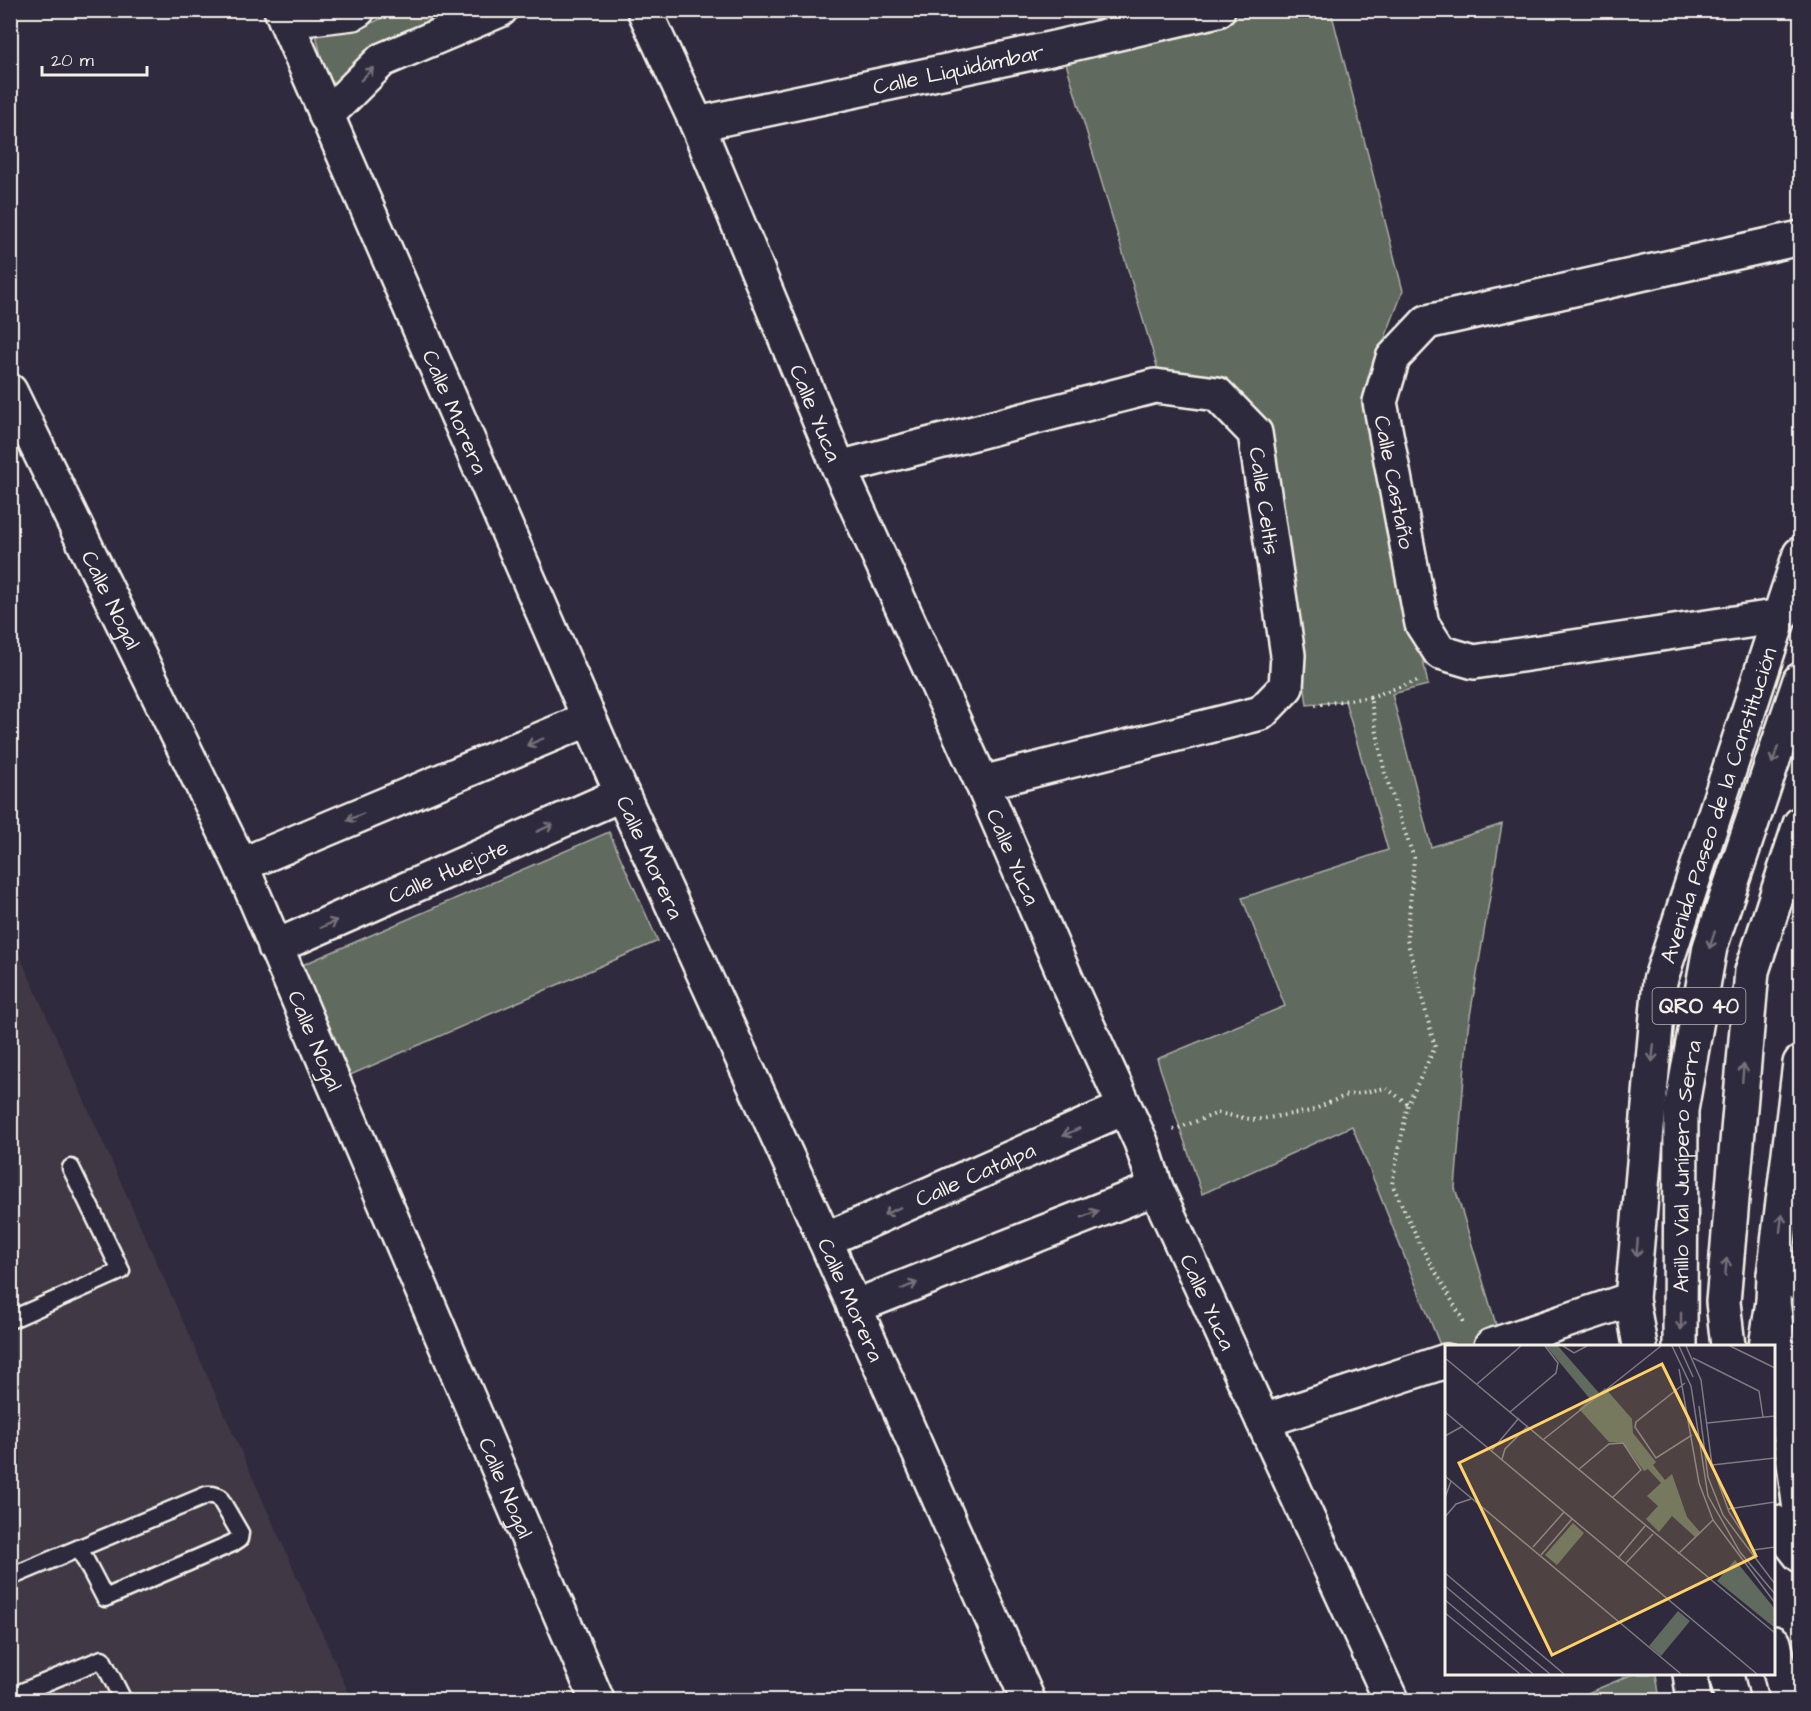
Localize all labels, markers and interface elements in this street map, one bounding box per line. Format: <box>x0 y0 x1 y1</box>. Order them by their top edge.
street label: Calle Liquidámbar <box>870 37 1047 103</box>
scale bar <box>42 39 147 77</box>
text: 20 m <box>51 48 94 73</box>
one-way arrow <box>360 67 375 82</box>
street label: Calle Morera <box>414 345 495 479</box>
street label: Calle Yuca <box>781 360 849 467</box>
street label: Calle Castaño <box>1365 413 1422 552</box>
street label: Calle Celtis <box>1240 445 1287 557</box>
street label: Calle Nogal <box>73 545 148 655</box>
street label: Avenida Paseo de la Constitución <box>1653 644 1785 968</box>
one-way arrow <box>526 737 545 748</box>
one-way arrow <box>1769 746 1780 765</box>
street label: Calle Morera <box>608 791 691 924</box>
street label: Calle Yuca <box>978 804 1047 910</box>
one-way arrow <box>347 812 365 823</box>
one-way arrow <box>536 821 554 833</box>
street label: Calle Huejote <box>384 832 513 912</box>
one-way arrow <box>319 917 337 929</box>
one-way arrow <box>1706 930 1717 949</box>
street label: Calle Nogal <box>279 986 350 1096</box>
road number: QRO 40 <box>1652 988 1746 1024</box>
street label: Anillo Vial Junípero Serra <box>1666 1038 1710 1293</box>
one-way arrow <box>1647 1043 1658 1063</box>
one-way arrow <box>1738 1064 1749 1084</box>
one-way arrow <box>1062 1127 1080 1138</box>
street label: Calle Catalpa <box>911 1135 1041 1215</box>
one-way arrow <box>884 1205 902 1217</box>
one-way arrow <box>1080 1208 1099 1219</box>
one-way arrow <box>1775 1213 1786 1233</box>
street label: Calle Morera <box>809 1233 891 1367</box>
one-way arrow <box>1631 1237 1642 1257</box>
street label: Calle Yuca <box>1171 1249 1242 1355</box>
one-way arrow <box>1721 1258 1732 1278</box>
one-way arrow <box>899 1280 917 1291</box>
one-way arrow <box>1675 1311 1687 1331</box>
inset map <box>1445 1345 1775 1675</box>
street label: Calle Nogal <box>470 1433 540 1543</box>

